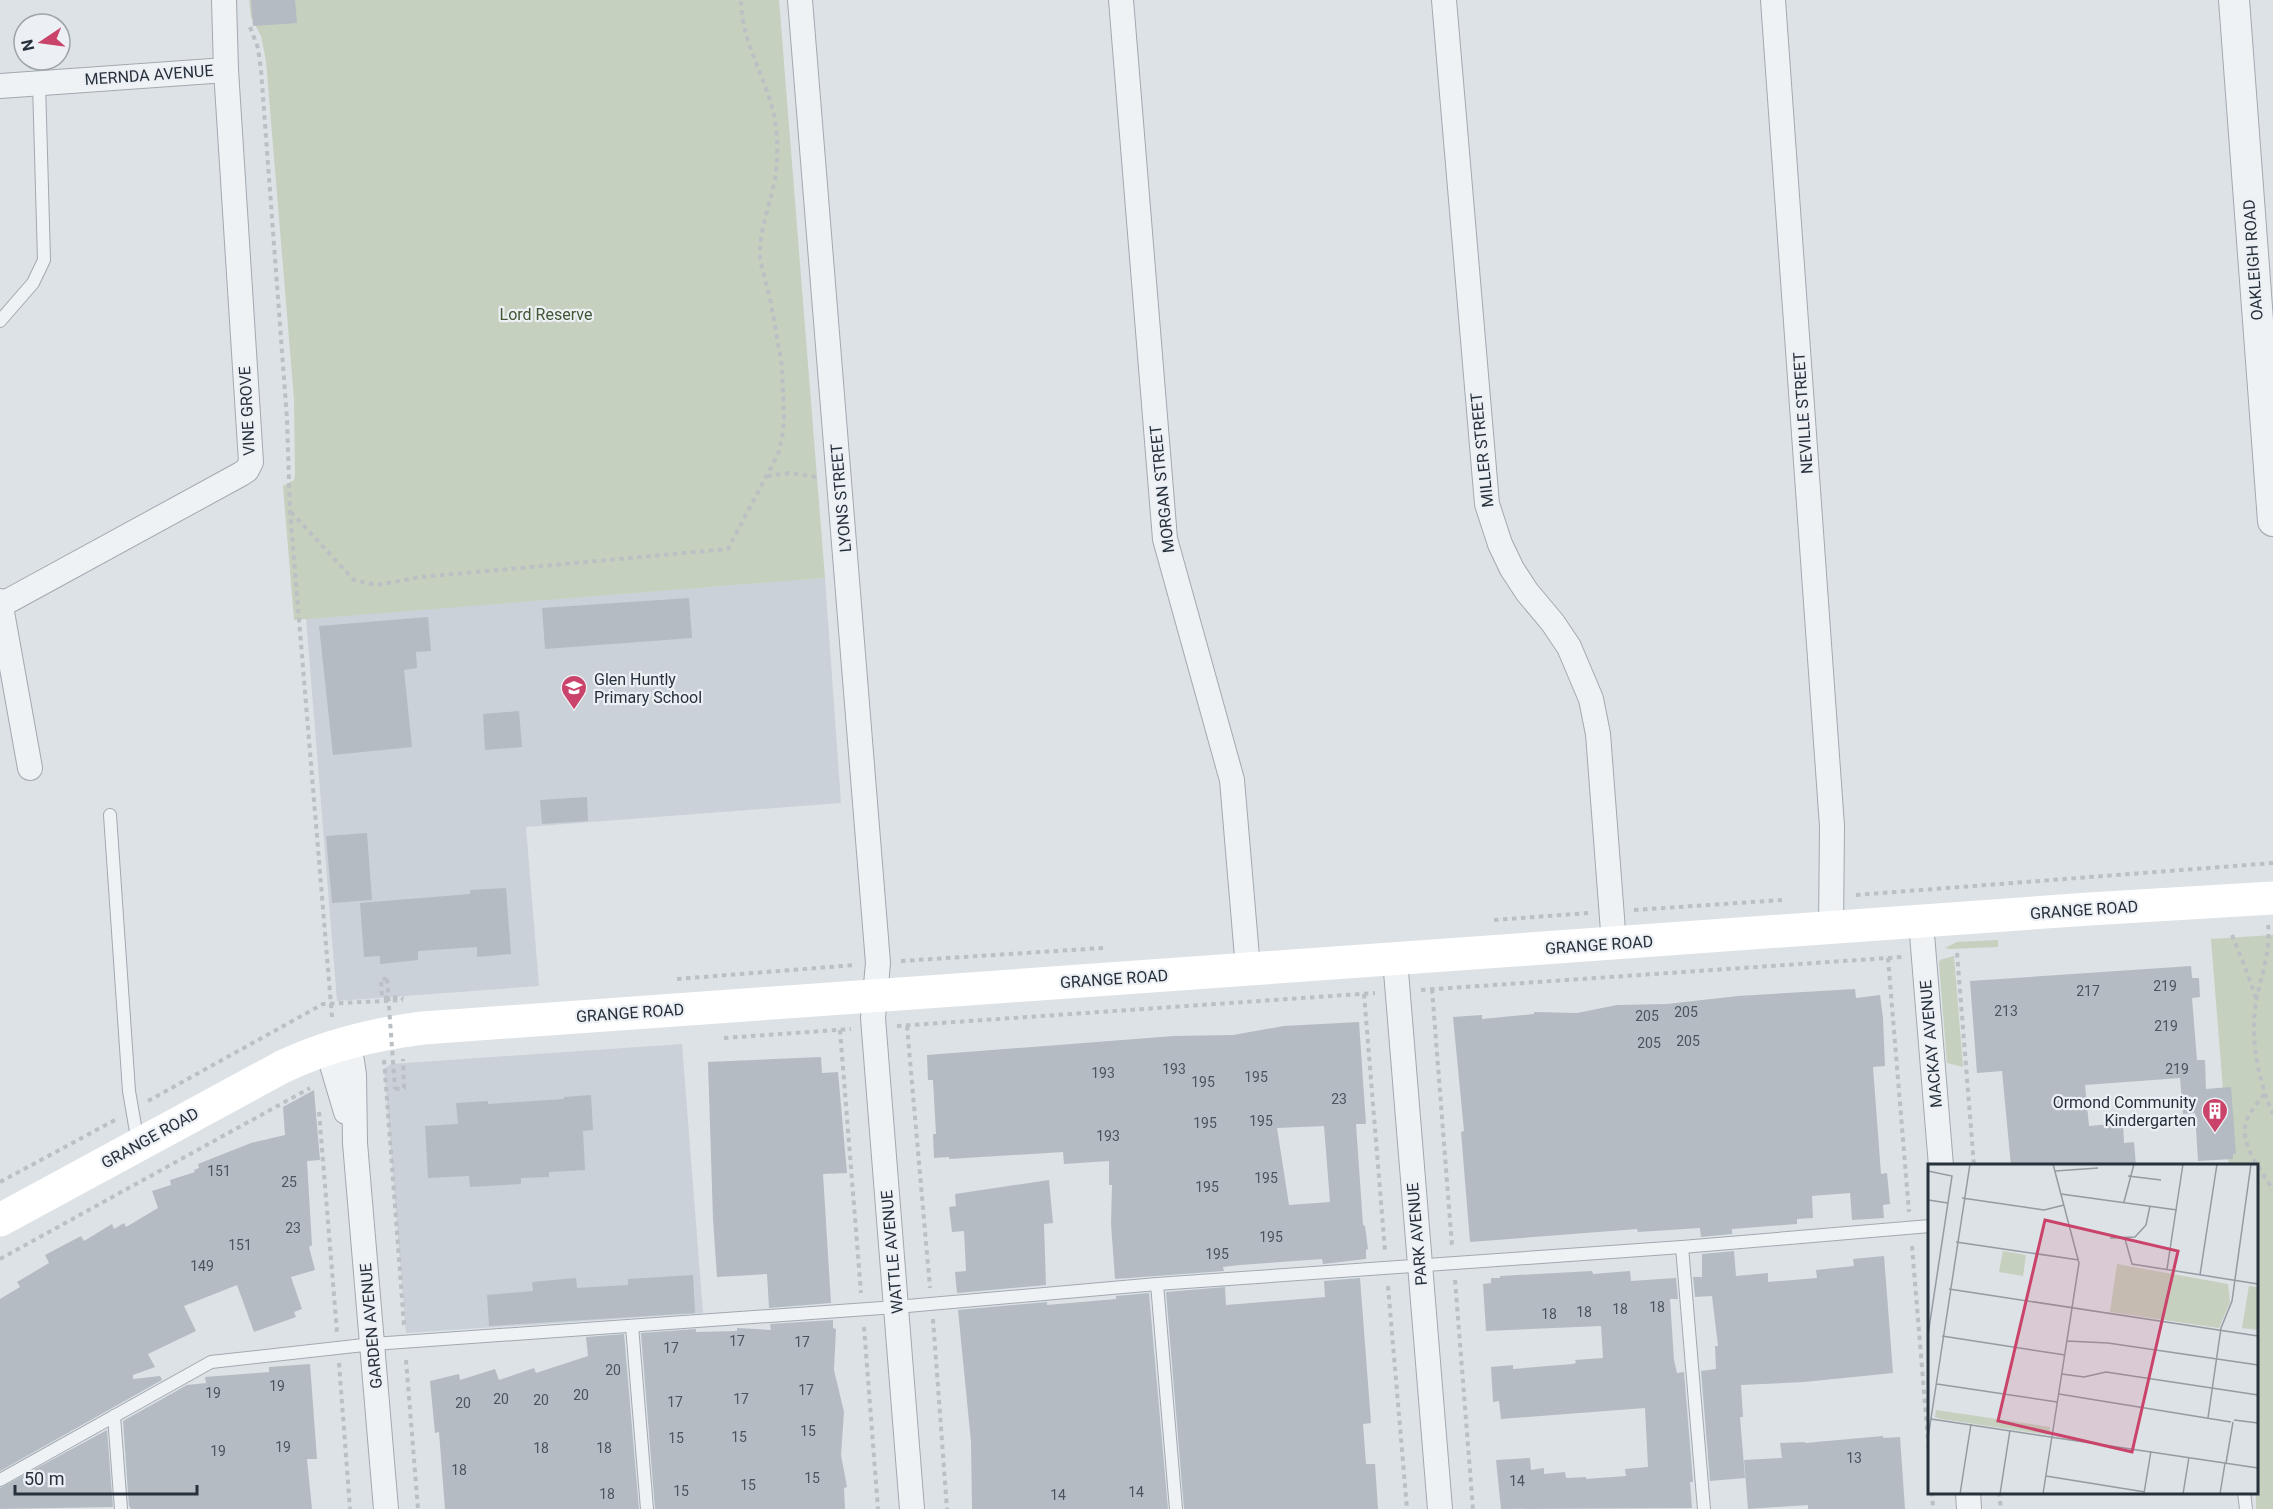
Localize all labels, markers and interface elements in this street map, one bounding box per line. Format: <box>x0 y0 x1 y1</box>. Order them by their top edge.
north arrow <box>12 12 72 72</box>
text: N <box>17 38 38 53</box>
street label: MERNDA AVENUE <box>84 61 214 89</box>
street label: OAKLEIGH ROAD <box>2239 199 2267 321</box>
park label: Lord Reserve <box>500 305 592 324</box>
street label: NEVILLE STREET <box>1789 351 1817 475</box>
street label: VINE GROVE <box>235 366 259 456</box>
street label: MILLER STREET <box>1466 391 1497 508</box>
street label: MORGAN STREET <box>1146 424 1178 554</box>
street label: LYONS STREET <box>827 443 855 553</box>
place label: Glen Huntly Primary School <box>594 670 702 707</box>
school or university icon: Glen Huntly Primary School <box>559 673 589 711</box>
street label: GRANGE ROAD <box>2029 897 2139 923</box>
street label: GRANGE ROAD <box>1544 932 1654 958</box>
street label: GRANGE ROAD <box>1059 966 1169 992</box>
house number: 219 <box>2153 978 2177 994</box>
street label: MACKAY AVENUE <box>1916 979 1946 1109</box>
house number: 217 <box>2076 983 2100 999</box>
street label: GRANGE ROAD <box>575 1000 685 1026</box>
house number: 213 <box>1994 1003 2018 1019</box>
house number: 205 <box>1674 1004 1698 1020</box>
house number: 205 <box>1635 1008 1659 1024</box>
house number: 219 <box>2154 1018 2178 1034</box>
house number: 205 <box>1676 1033 1700 1049</box>
house number: 205 <box>1637 1035 1661 1051</box>
house number: 193 <box>1162 1061 1186 1077</box>
house number: 219 <box>2165 1061 2189 1077</box>
house number: 193 <box>1091 1065 1115 1081</box>
house number: 195 <box>1244 1069 1268 1085</box>
house number: 195 <box>1191 1074 1215 1090</box>
house number: 23 <box>1331 1091 1347 1107</box>
place label: Ormond Community Kindergarten <box>2053 1093 2196 1130</box>
building icon: Ormond Community Kindergarten <box>2200 1096 2230 1134</box>
street label: GRANGE ROAD <box>98 1103 202 1173</box>
house number: 195 <box>1249 1113 1273 1129</box>
house number: 195 <box>1193 1115 1217 1131</box>
house number: 193 <box>1096 1128 1120 1144</box>
house number: 151 <box>207 1163 231 1179</box>
inset map <box>1928 1164 2258 1494</box>
house number: 195 <box>1254 1170 1278 1186</box>
house number: 25 <box>281 1174 297 1190</box>
house number: 195 <box>1195 1179 1219 1195</box>
street label: PARK AVENUE <box>1403 1182 1431 1286</box>
street label: WATTLE AVENUE <box>877 1189 907 1315</box>
house number: 23 <box>285 1220 301 1236</box>
house number: 195 <box>1259 1229 1283 1245</box>
house number: 151 <box>228 1237 252 1253</box>
house number: 195 <box>1205 1246 1229 1262</box>
house number: 149 <box>190 1258 214 1274</box>
street label: GARDEN AVENUE <box>356 1262 386 1390</box>
house number: 18 <box>1649 1299 1665 1315</box>
house number: 18 <box>1612 1301 1628 1317</box>
house number: 18 <box>1576 1304 1592 1320</box>
house number: 18 <box>1541 1306 1557 1322</box>
house number: 17 <box>729 1333 745 1349</box>
house number: 17 <box>794 1334 810 1350</box>
house number: 17 <box>663 1340 679 1356</box>
house number: 20 <box>605 1362 621 1378</box>
house number: 19 <box>269 1378 285 1394</box>
house number: 17 <box>798 1382 814 1398</box>
house number: 19 <box>205 1385 221 1401</box>
house number: 20 <box>573 1387 589 1403</box>
house number: 20 <box>493 1391 509 1407</box>
house number: 17 <box>733 1391 749 1407</box>
house number: 20 <box>533 1392 549 1408</box>
house number: 17 <box>667 1394 683 1410</box>
house number: 20 <box>455 1395 471 1411</box>
house number: 15 <box>800 1423 816 1439</box>
house number: 15 <box>731 1429 747 1445</box>
house number: 15 <box>668 1430 684 1446</box>
house number: 19 <box>275 1439 291 1455</box>
house number: 18 <box>533 1440 549 1456</box>
house number: 18 <box>596 1440 612 1456</box>
house number: 19 <box>210 1443 226 1459</box>
house number: 13 <box>1846 1450 1862 1466</box>
scale bar <box>15 1458 196 1496</box>
house number: 18 <box>451 1462 467 1478</box>
text: 50 m <box>24 1468 64 1489</box>
house number: 15 <box>804 1470 820 1486</box>
house number: 14 <box>1509 1473 1525 1489</box>
house number: 15 <box>740 1477 756 1493</box>
house number: 15 <box>673 1483 689 1499</box>
house number: 14 <box>1128 1484 1144 1500</box>
house number: 18 <box>599 1486 615 1502</box>
house number: 14 <box>1050 1487 1066 1503</box>

